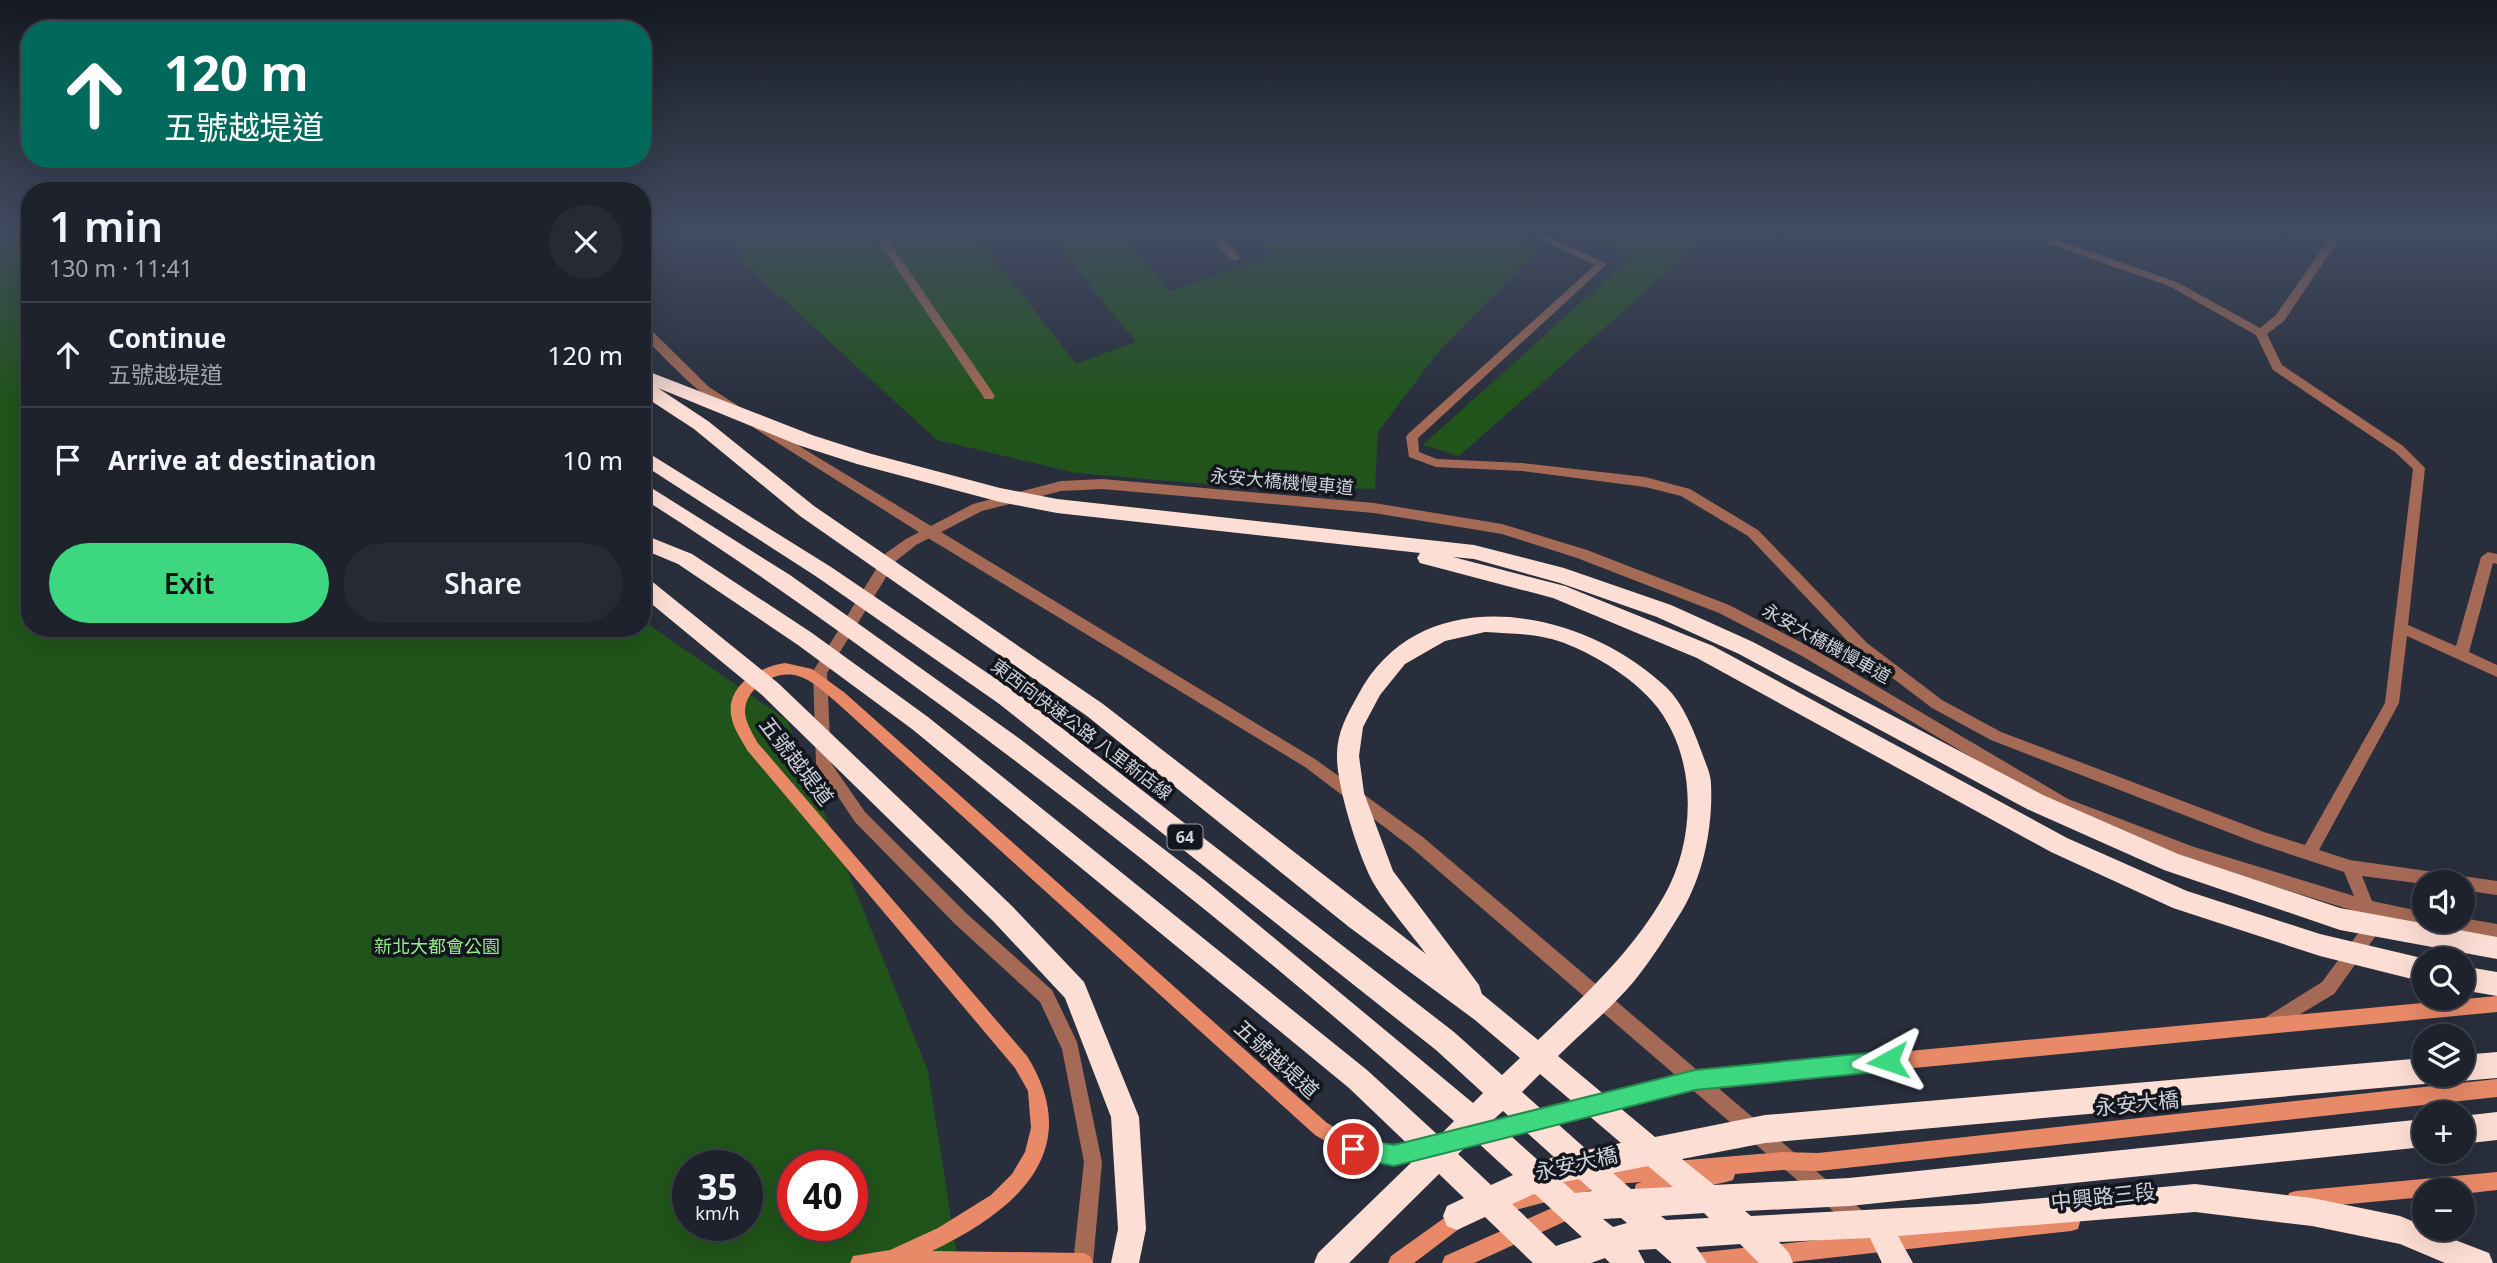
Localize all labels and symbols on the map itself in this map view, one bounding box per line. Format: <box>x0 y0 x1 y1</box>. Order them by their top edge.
street label: 永安大橋機慢車道 <box>1209 463 1355 499</box>
street label: 永安大橋機慢車道 <box>1758 598 1896 688</box>
street label: 東西向快速公路 八里新店線 <box>987 653 1177 805</box>
street label: 五號越堤道 <box>754 711 840 811</box>
road number: 64 <box>1168 824 1202 850</box>
park label: 新北大都會公園 <box>374 934 500 958</box>
street label: 五號越堤道 <box>1229 1013 1325 1105</box>
position arrow <box>1851 1024 1925 1098</box>
street label: 永安大橋 <box>2094 1085 2180 1121</box>
pin <box>1323 1119 1383 1179</box>
street label: 永安大橋 <box>1532 1140 1620 1186</box>
speed limit sign: 40 <box>777 1150 868 1241</box>
street label: 中興路三段 <box>2049 1177 2157 1215</box>

